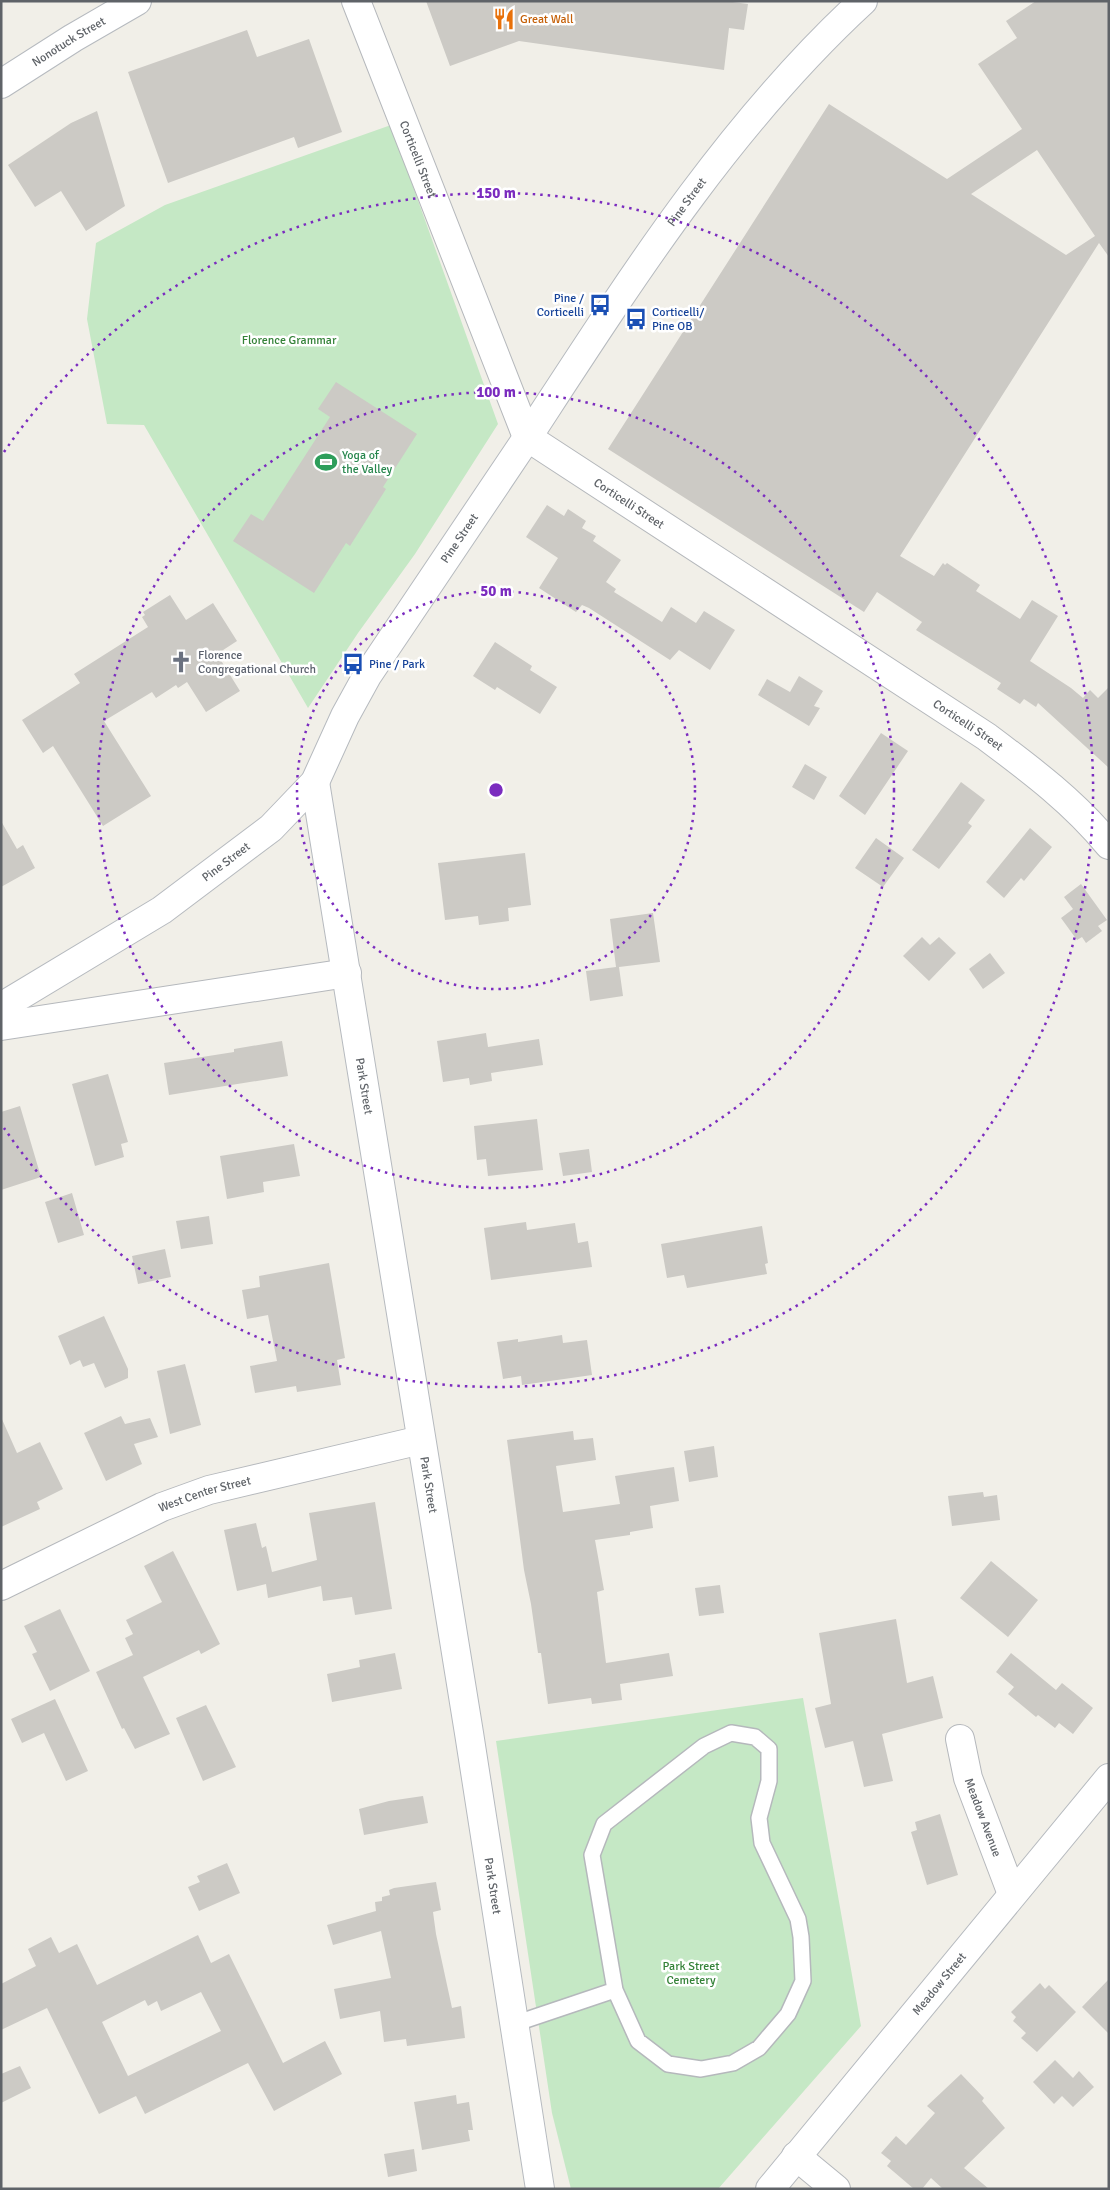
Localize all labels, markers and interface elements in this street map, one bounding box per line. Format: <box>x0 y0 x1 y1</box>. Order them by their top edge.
restaurant icon: Great Wall <box>491 6 517 32</box>
place label: Great Wall <box>520 12 574 27</box>
street label: Nonotuck Street <box>29 14 108 70</box>
street label: Corticelli Street <box>396 119 439 200</box>
street label: Pine Street <box>664 175 710 229</box>
text: 150 m <box>476 184 516 202</box>
place label: Pine / Corticelli <box>537 291 584 320</box>
bus stop icon: Pine / Corticelli <box>587 292 613 318</box>
place label: Corticelli/ Pine OB <box>652 305 704 334</box>
bus stop icon: Corticelli/ Pine OB <box>623 306 649 332</box>
park label: Florence Grammar <box>242 333 337 348</box>
text: 100 m <box>476 383 516 401</box>
place label: Yoga of the Valley <box>342 448 393 477</box>
sports icon: Yoga of the Valley <box>313 449 339 475</box>
street label: Corticelli Street <box>590 475 667 532</box>
street label: Pine Street <box>438 511 482 566</box>
text: 50 m <box>480 582 512 600</box>
place label: Florence Congregational Church <box>198 648 316 677</box>
church icon: Florence Congregational Church <box>168 649 194 675</box>
bus stop icon: Pine / Park <box>340 651 366 677</box>
place label: Pine / Park <box>369 657 425 672</box>
street label: Corticelli Street <box>930 697 1006 754</box>
centre of rings <box>487 781 505 799</box>
street label: Pine Street <box>199 839 253 885</box>
street label: Park Street <box>352 1057 376 1115</box>
street label: Park Street <box>416 1456 440 1514</box>
street label: West Center Street <box>156 1473 252 1516</box>
street label: Meadow Avenue <box>961 1776 1004 1859</box>
street label: Park Street <box>480 1857 504 1915</box>
street label: Meadow Street <box>909 1950 970 2019</box>
park label: Park Street Cemetery <box>663 1959 719 1988</box>

